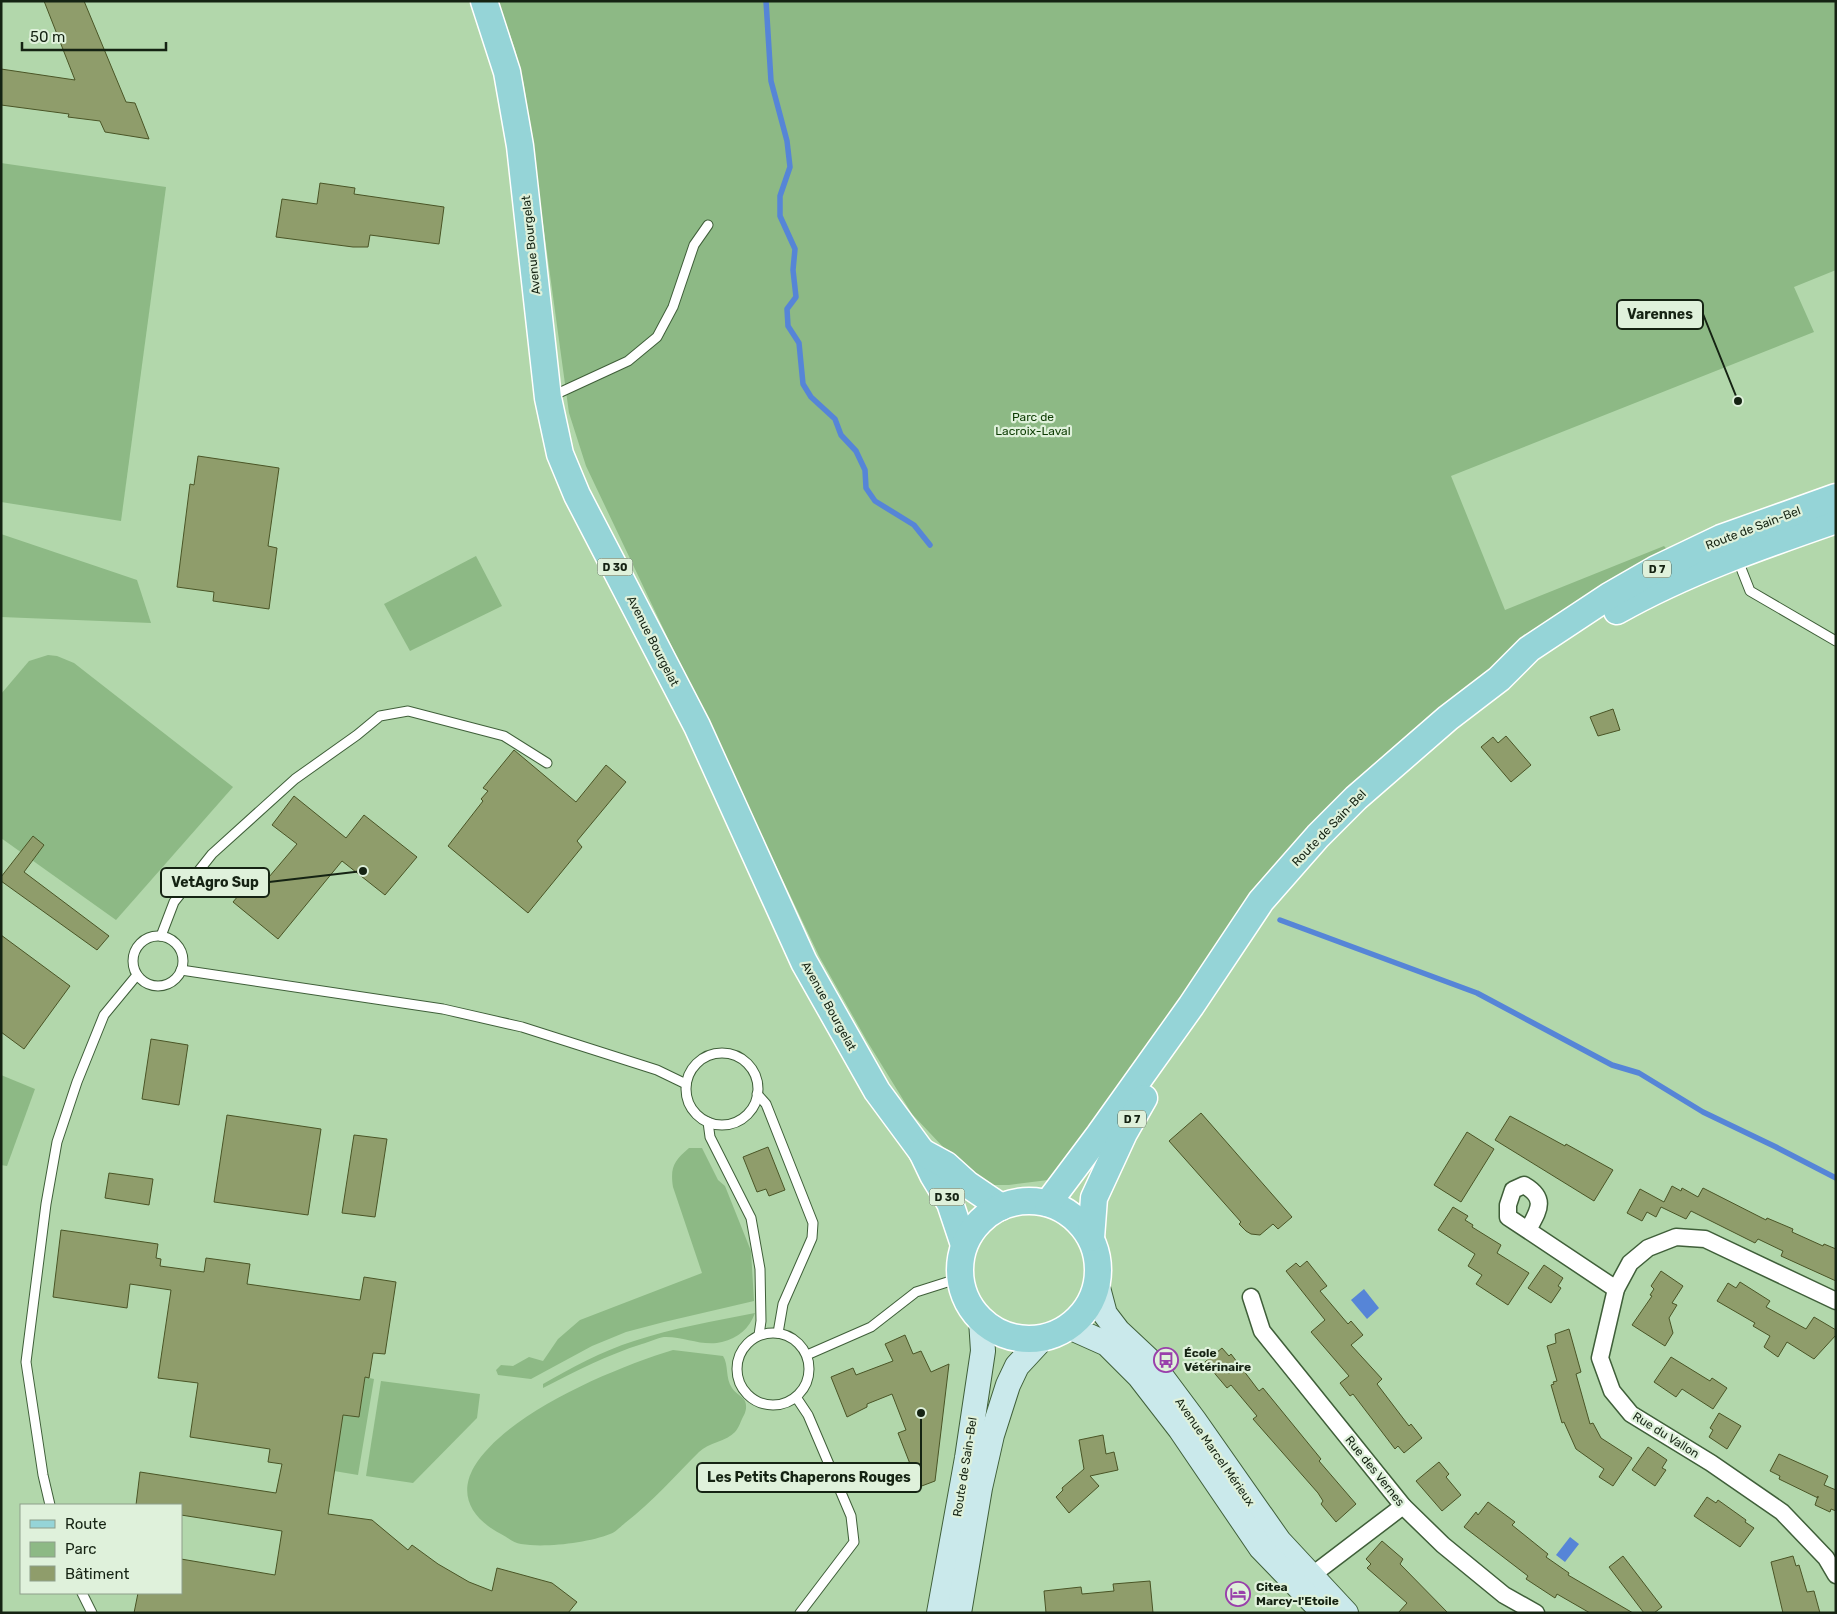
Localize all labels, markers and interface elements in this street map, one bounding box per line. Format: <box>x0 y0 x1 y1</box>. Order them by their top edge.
scale bar <box>22 20 166 52</box>
text: 50 m <box>30 28 65 46</box>
street label: Avenue Bourgelat <box>519 194 543 295</box>
callout: Varennes <box>1617 300 1703 329</box>
text: Varennes <box>1627 306 1693 323</box>
park label: Parc de Lacroix-Laval <box>995 410 1071 438</box>
street label: Route de Sain-Bel <box>1703 503 1803 553</box>
road number: D 30 <box>598 558 632 576</box>
road number: D 7 <box>1643 560 1671 578</box>
street label: Avenue Bourgelat <box>624 593 682 689</box>
street label: Route de Sain-Bel <box>1289 787 1369 869</box>
callout: VetAgro Sup <box>161 868 269 897</box>
text: VetAgro Sup <box>171 874 259 891</box>
street label: Avenue Bourgelat <box>799 959 859 1053</box>
road number: D 7 <box>1118 1110 1146 1128</box>
road number: D 30 <box>930 1188 964 1206</box>
place label: École Vétérinaire <box>1184 1346 1251 1374</box>
bus stop icon: École Vétérinaire <box>1153 1347 1179 1373</box>
street label: Avenue Marcel Mérieux <box>1172 1395 1258 1509</box>
street label: Rue du Vallon <box>1630 1409 1702 1461</box>
street label: Route de Sain-Bel <box>950 1416 980 1518</box>
street label: Rue des Vernes <box>1343 1433 1407 1509</box>
callout: Les Petits Chaperons Rouges <box>697 1463 921 1492</box>
text: Les Petits Chaperons Rouges <box>707 1469 911 1486</box>
legend <box>20 1504 182 1594</box>
text: Route <box>65 1515 107 1533</box>
text: Parc <box>65 1540 97 1558</box>
text: Bâtiment <box>65 1565 129 1583</box>
place label: Citea Marcy-l'Etoile <box>1256 1580 1339 1608</box>
hotel icon: Citea Marcy-l'Etoile <box>1225 1581 1251 1607</box>

